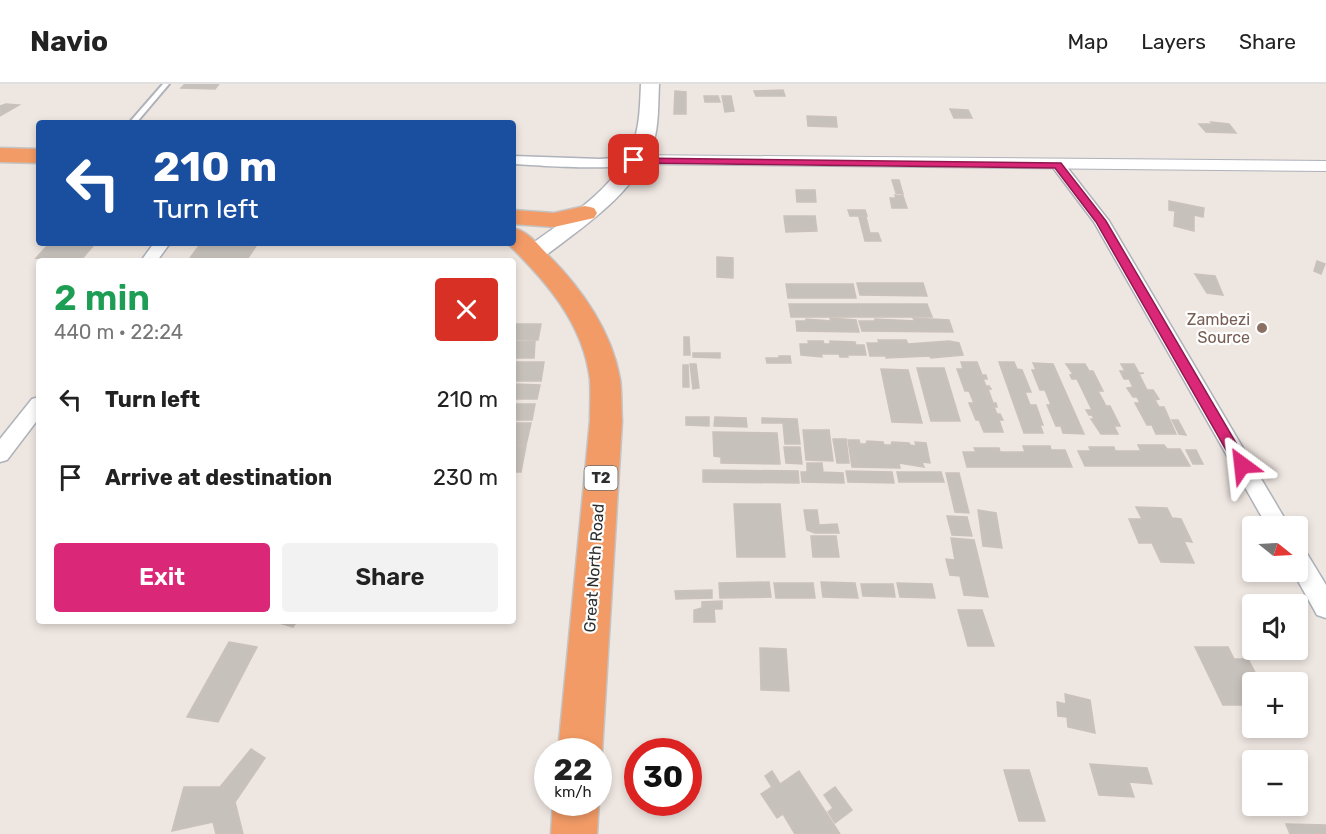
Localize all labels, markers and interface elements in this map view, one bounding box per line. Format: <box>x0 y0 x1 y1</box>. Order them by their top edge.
text: Navio <box>30 25 108 58</box>
text: Map <box>1067 29 1108 54</box>
text: Layers <box>1141 29 1206 54</box>
text: Share <box>1239 29 1296 54</box>
pin <box>608 134 659 185</box>
text: 210 m <box>153 142 277 192</box>
icon: arrive <box>617 143 650 176</box>
icon: left <box>54 144 132 222</box>
text: Turn left <box>153 193 258 225</box>
text: 2 min <box>54 276 150 319</box>
button: close <box>435 278 498 341</box>
place label: Zambezi Source <box>1187 310 1250 347</box>
text: 440 m · 22:24 <box>54 320 183 344</box>
marker: Zambezi Source <box>1255 321 1269 335</box>
icon: left <box>54 383 87 416</box>
text: Turn left <box>105 386 200 413</box>
text: 210 m <box>437 386 498 413</box>
position arrow <box>1210 433 1274 497</box>
icon: arrive <box>54 461 87 494</box>
text: Arrive at destination <box>105 464 332 491</box>
text: 230 m <box>433 464 498 491</box>
road number: T2 <box>584 466 618 490</box>
street label: Great North Road <box>580 503 608 633</box>
north arrow <box>1242 516 1308 582</box>
map controls <box>1242 516 1308 816</box>
button: Exit <box>54 543 270 612</box>
button: Share <box>282 543 498 612</box>
button: sound <box>1242 594 1308 660</box>
button: + <box>1242 672 1308 738</box>
speed limit sign: 30 <box>624 738 702 816</box>
button: − <box>1242 750 1308 816</box>
text: 22 <box>554 752 593 788</box>
text: km/h <box>554 783 592 801</box>

